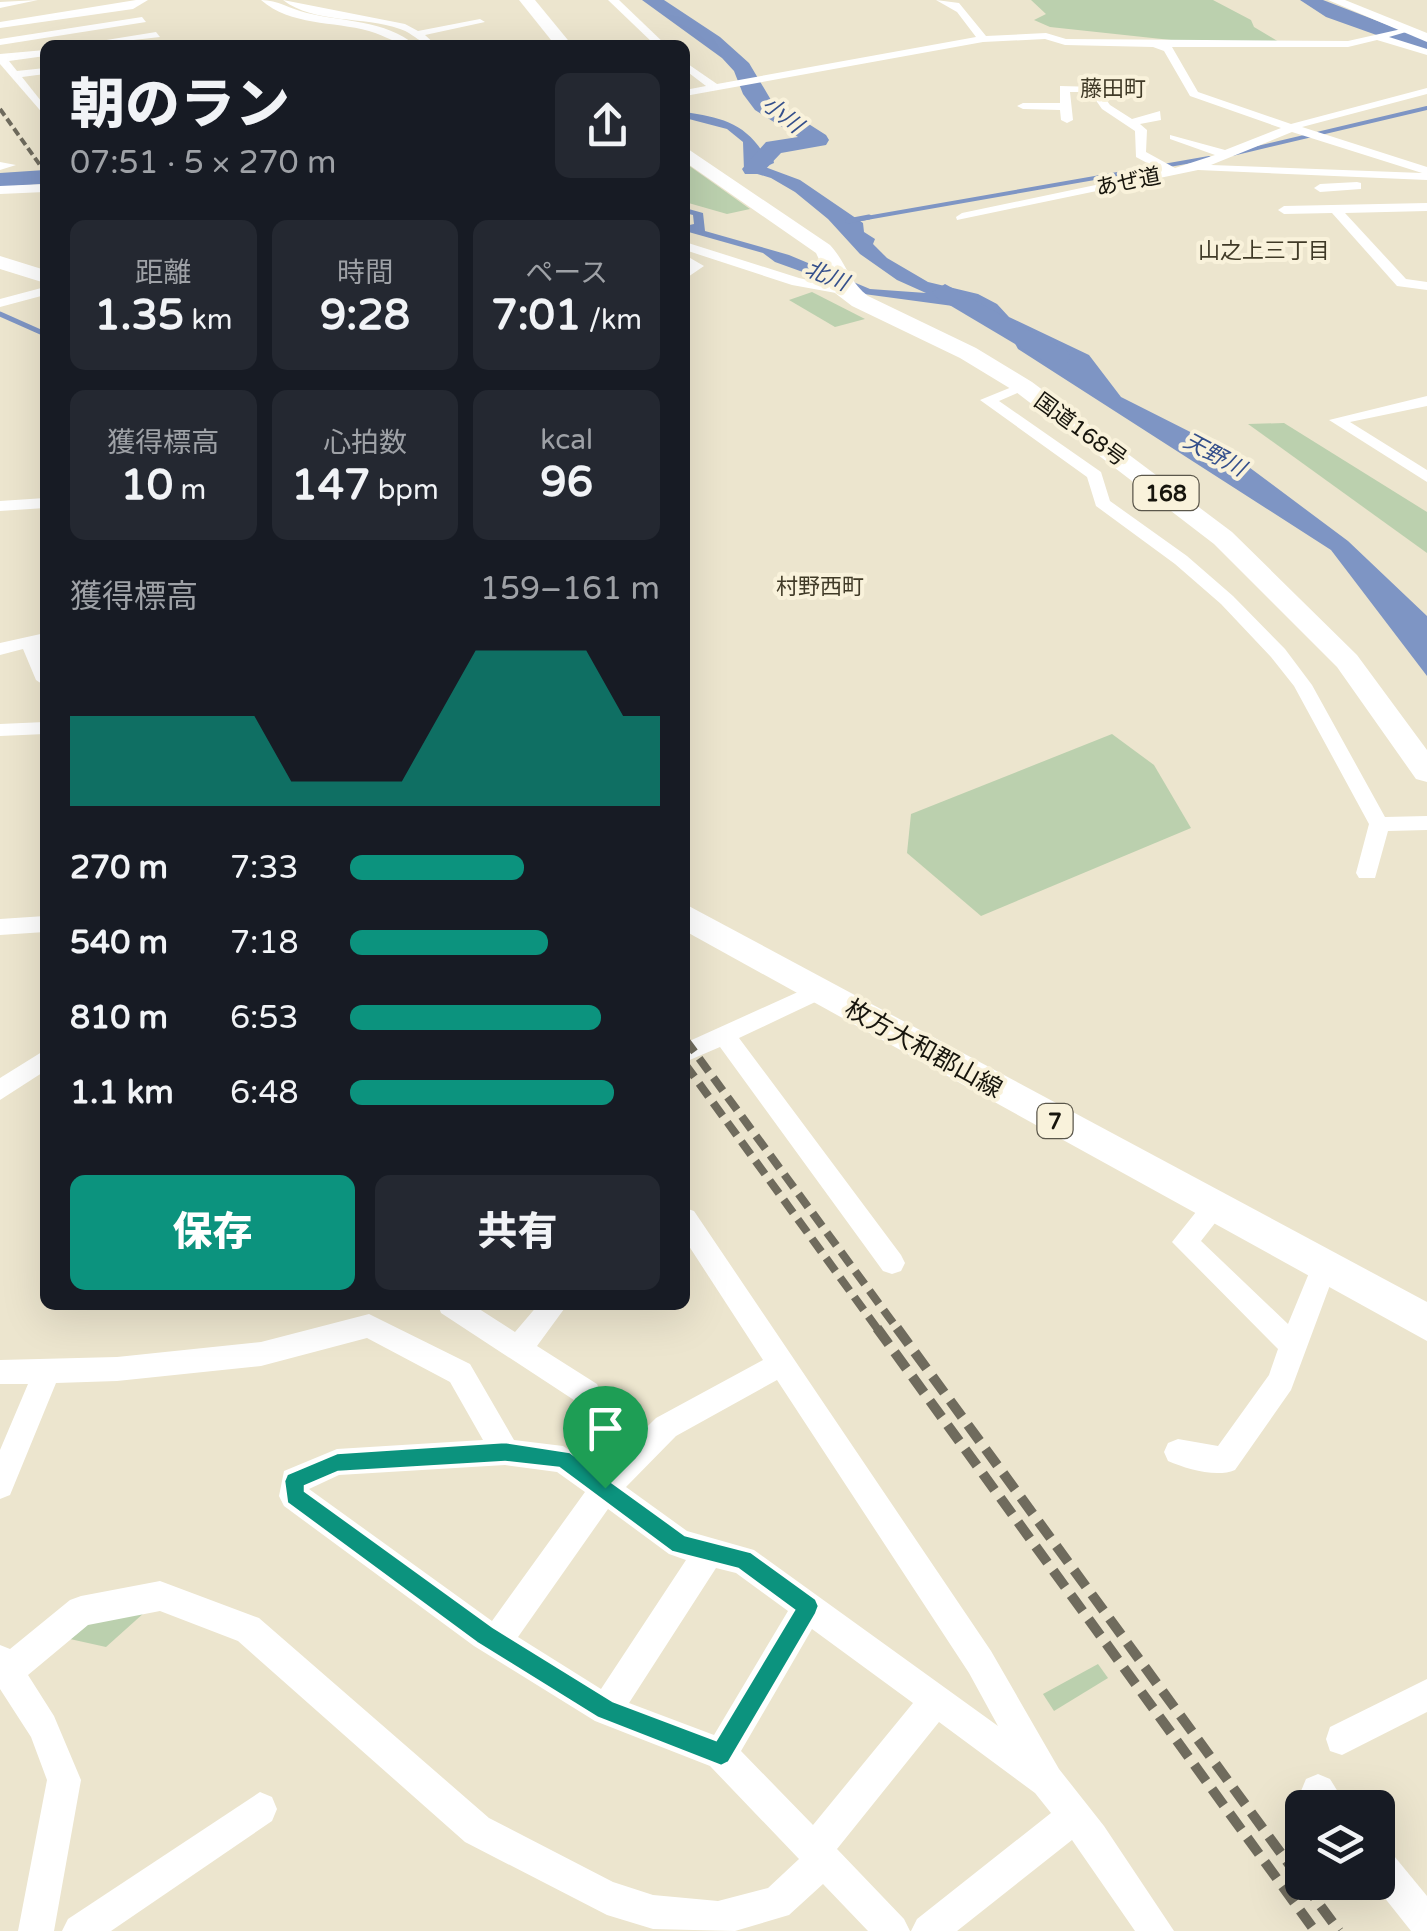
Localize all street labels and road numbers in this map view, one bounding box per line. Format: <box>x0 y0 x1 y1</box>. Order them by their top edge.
street label: あぜ道 <box>1093 163 1163 201</box>
street label: 国道168号 <box>1029 388 1132 472</box>
road number: 168 <box>1134 476 1198 510</box>
street label: 枚方大和郡山線 <box>840 993 1007 1104</box>
road number: 7 <box>1038 1104 1072 1138</box>

